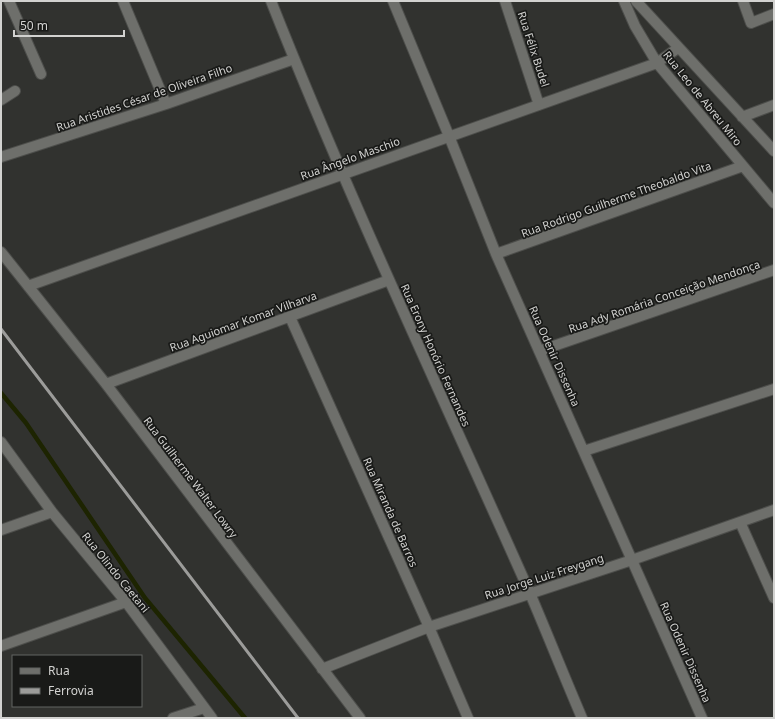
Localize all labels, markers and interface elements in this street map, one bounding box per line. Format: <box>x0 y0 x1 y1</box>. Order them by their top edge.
street label: Rua Félix Budel <box>515 9 553 89</box>
scale bar <box>14 12 124 38</box>
text: 50 m <box>20 17 48 34</box>
street label: Rua Leo de Abreu Miro <box>660 48 746 149</box>
street label: Rua Aristides César de Oliveira Filho <box>54 60 234 134</box>
street label: Rua Ângelo Maschio <box>298 133 402 183</box>
street label: Rua Rodrigo Guilherme Theobaldo Vita <box>519 158 713 240</box>
street label: Rua Ady Romária Conceição Mendonça <box>566 256 762 336</box>
street label: Rua Erony Honório Fernandes <box>398 281 474 429</box>
street label: Rua Aguiomar Komar Vilharva <box>167 287 319 355</box>
street label: Rua Odenir Dissenha <box>526 303 584 409</box>
street label: Rua Guilherme Walter Lowry <box>141 414 242 541</box>
street label: Rua Miranda de Barros <box>360 455 422 569</box>
street label: Rua Olindo Caetani <box>79 529 153 615</box>
street label: Rua Jorge Luiz Freygang <box>483 550 605 602</box>
street label: Rua Odenir Dissenha <box>657 599 715 705</box>
legend <box>12 655 142 707</box>
text: Rua <box>48 662 70 679</box>
text: Ferrovia <box>48 682 94 699</box>

